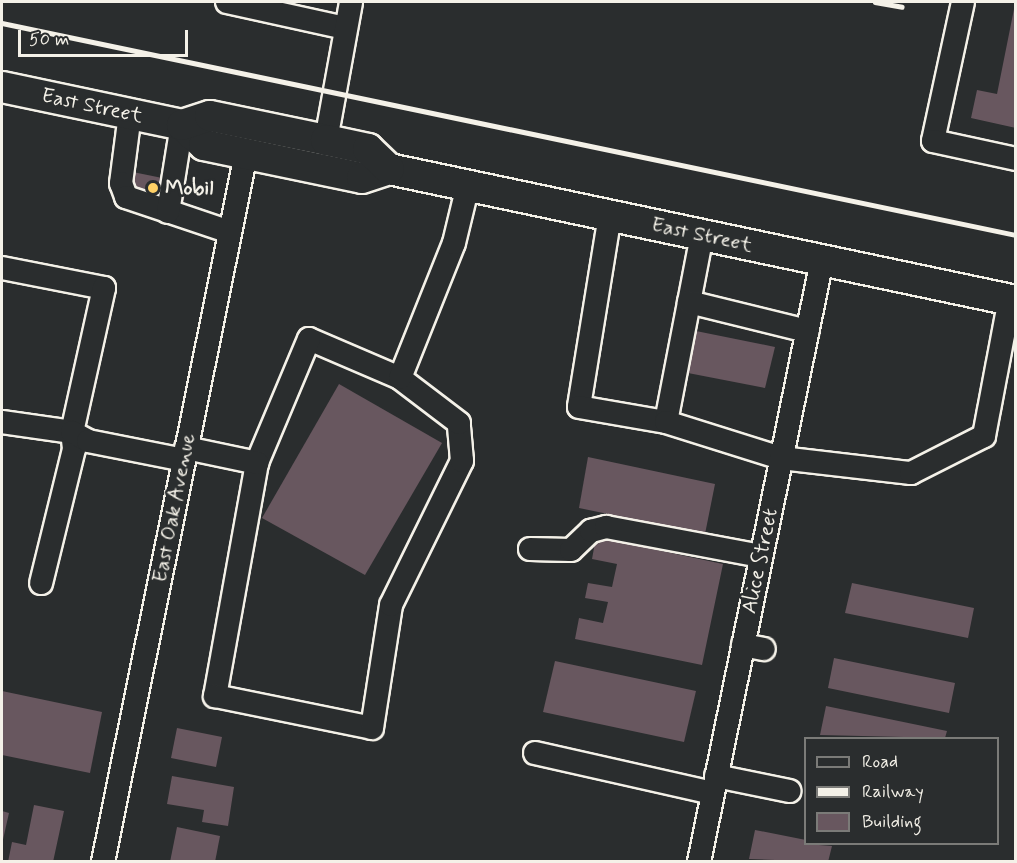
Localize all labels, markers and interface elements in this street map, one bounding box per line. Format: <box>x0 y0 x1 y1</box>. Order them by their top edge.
scale bar <box>21 18 190 56</box>
text: 50 m <box>29 28 69 52</box>
street label: East Street <box>39 83 145 129</box>
place label: Mobil <box>165 175 213 201</box>
marker: Mobil <box>146 181 160 195</box>
street label: East Street <box>649 212 755 258</box>
street label: East Oak Avenue <box>147 432 201 584</box>
street label: Alice Street <box>736 504 784 618</box>
legend <box>804 737 999 845</box>
text: Road <box>862 750 898 774</box>
text: Railway <box>862 780 924 804</box>
text: Building <box>862 810 922 834</box>

